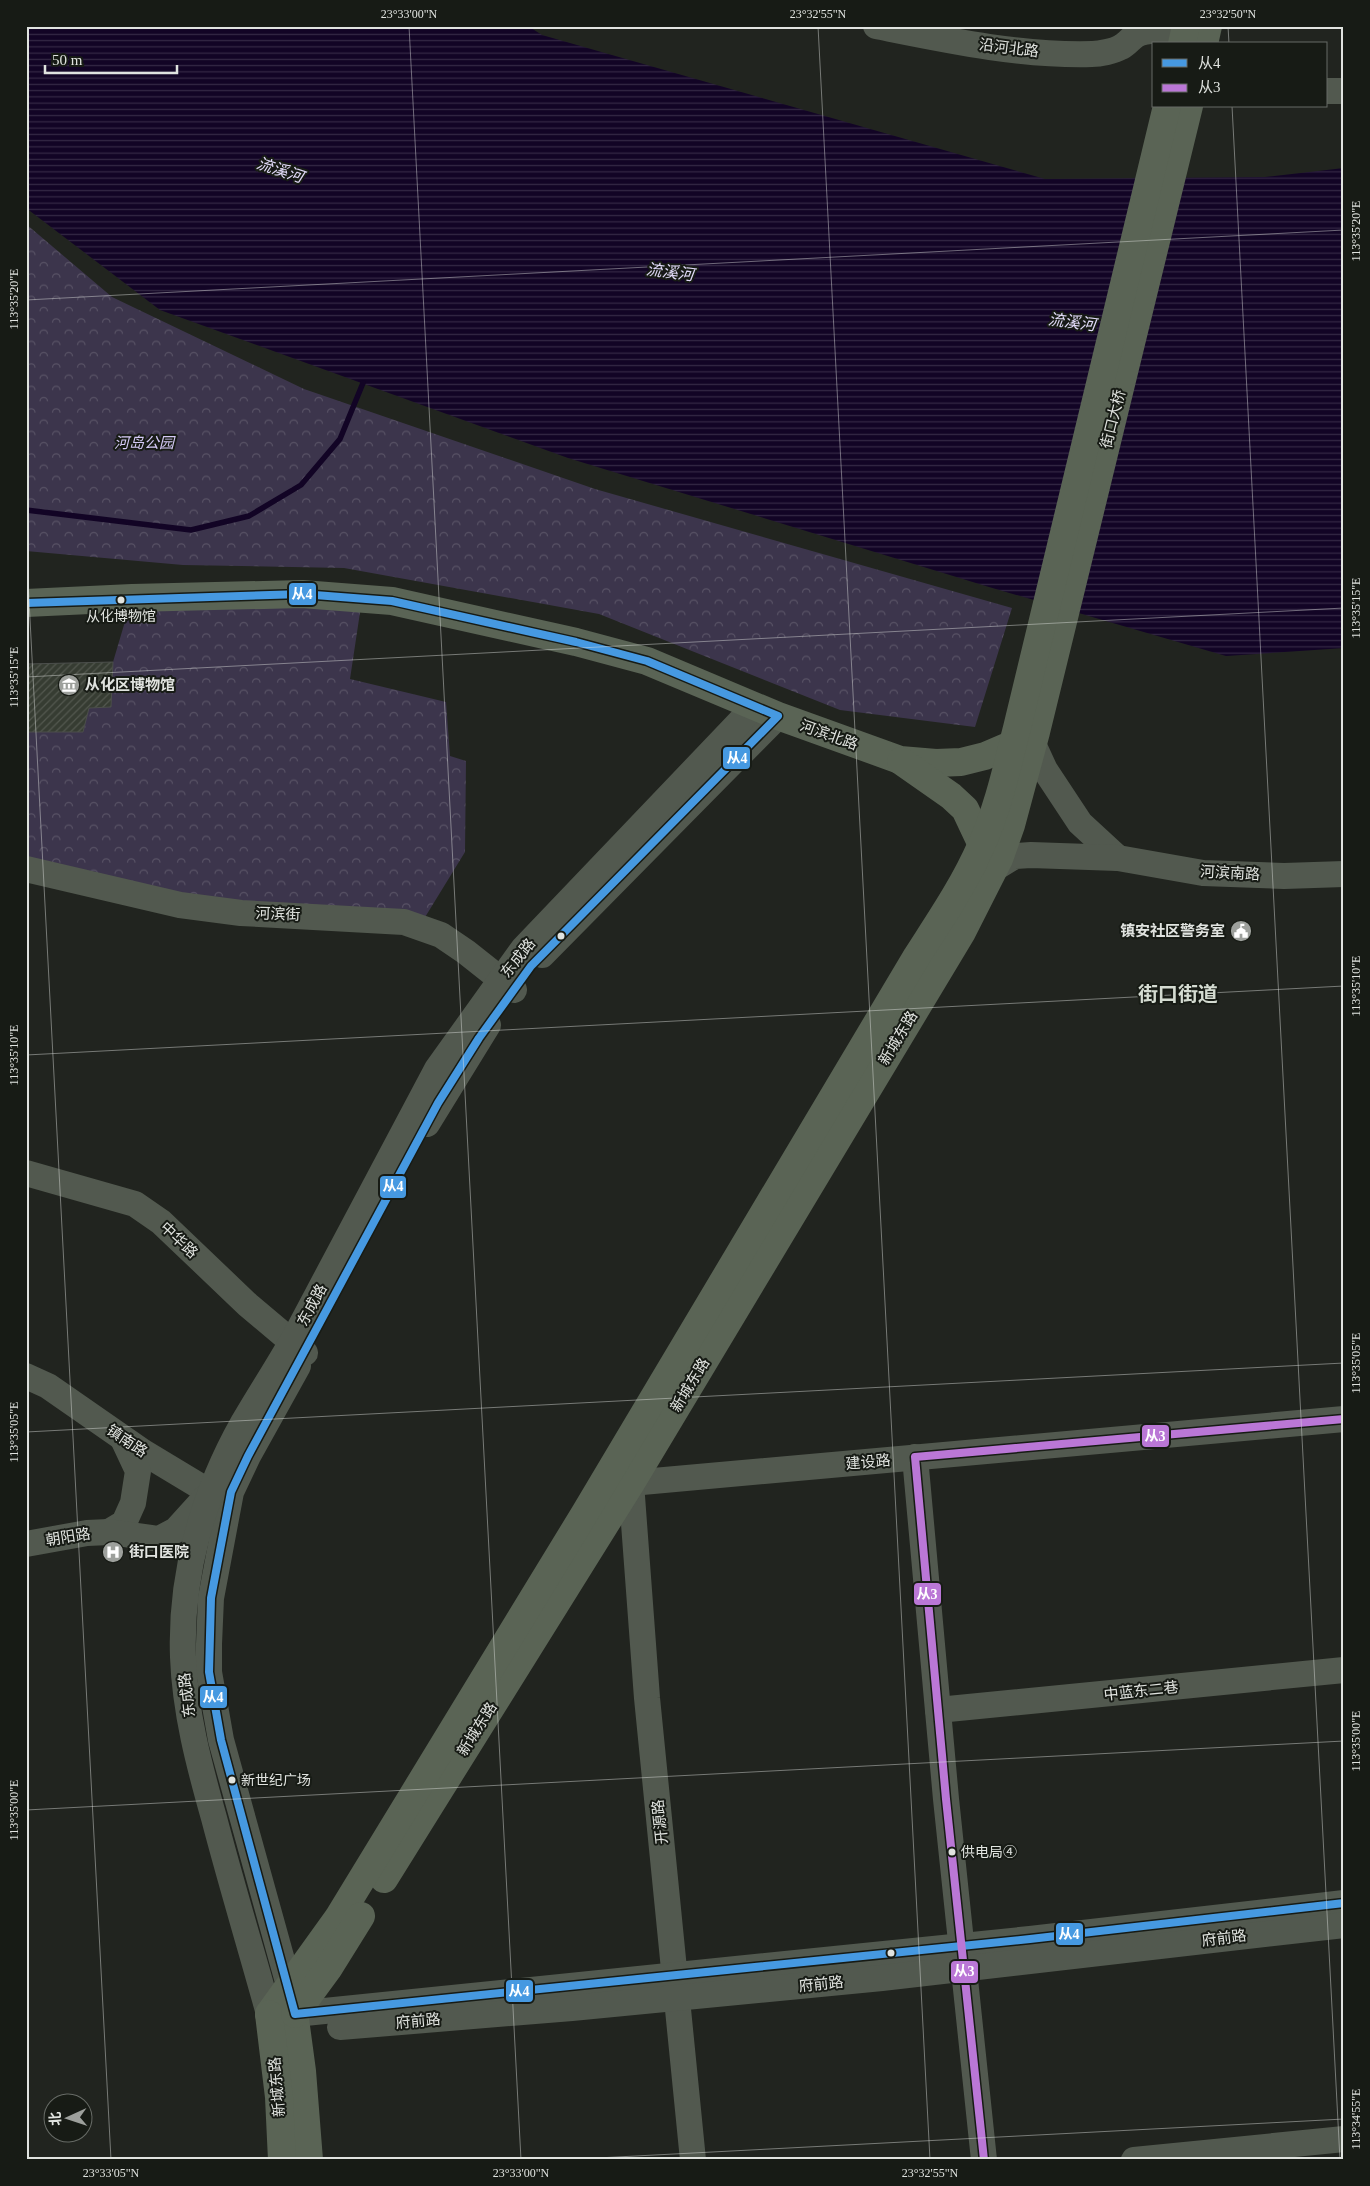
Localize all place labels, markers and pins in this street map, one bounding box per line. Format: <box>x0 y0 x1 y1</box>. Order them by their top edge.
marker: 从化博物馆 <box>116 595 126 605</box>
place label: 从化博物馆 <box>86 608 156 624</box>
museum icon: 从化区博物馆 <box>57 673 81 697</box>
place label: 从化区博物馆 <box>85 676 175 693</box>
public building icon: 镇安社区警务室 <box>1229 919 1253 943</box>
place label: 镇安社区警务室 <box>1120 922 1225 939</box>
unlabelled marker <box>556 931 566 941</box>
hospital icon: 街口医院 <box>101 1540 125 1564</box>
place label: 街口医院 <box>129 1544 189 1560</box>
place label: 新世纪广场 <box>241 1773 311 1788</box>
marker: 新世纪广场 <box>227 1775 237 1785</box>
place label: 供电局④ <box>961 1844 1017 1860</box>
marker: 供电局④ <box>947 1847 957 1857</box>
unlabelled marker <box>886 1948 896 1958</box>

